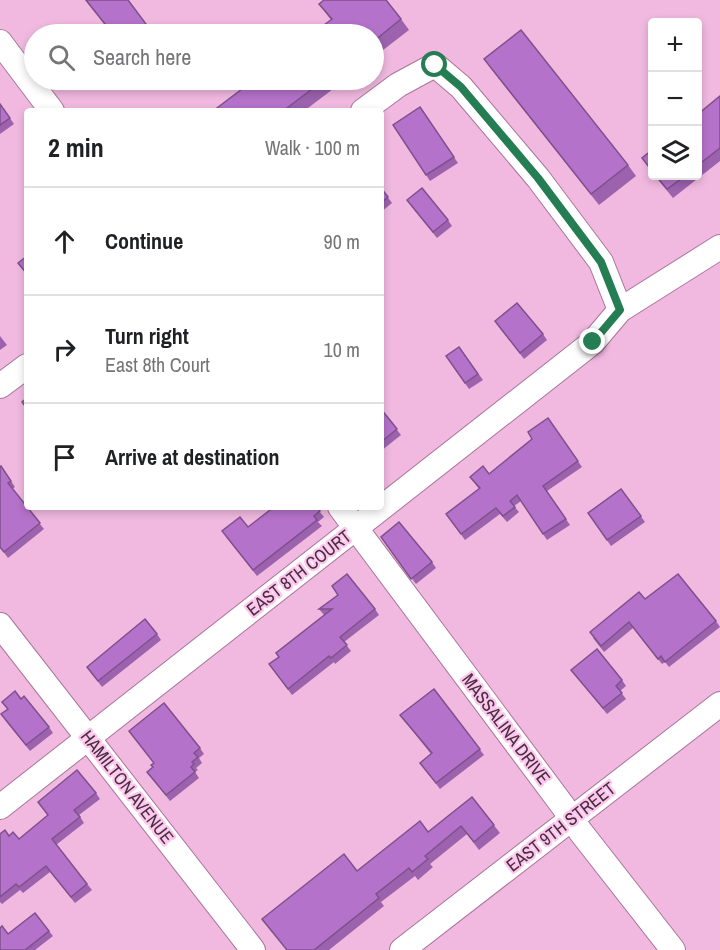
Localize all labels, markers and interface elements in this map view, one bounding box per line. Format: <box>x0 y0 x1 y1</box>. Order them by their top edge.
map controls <box>648 18 702 180</box>
button: + <box>648 18 702 72</box>
search box <box>24 24 384 90</box>
icon: search <box>45 41 78 74</box>
text: Search here <box>93 42 191 72</box>
route start <box>421 51 447 77</box>
button: − <box>648 72 702 126</box>
button: layers <box>648 126 702 180</box>
text: 2 min <box>48 130 104 165</box>
text: Walk · 100 m <box>265 134 360 161</box>
icon: ahead <box>48 225 81 258</box>
text: Continue <box>105 226 183 256</box>
text: 90 m <box>324 228 360 255</box>
text: Turn right <box>105 321 189 351</box>
route end <box>579 328 605 354</box>
icon: right <box>48 333 81 366</box>
text: 10 m <box>324 336 360 363</box>
text: East 8th Court <box>105 351 210 378</box>
icon: arrive <box>48 441 81 474</box>
text: Arrive at destination <box>105 442 279 472</box>
street label: EAST 8TH COURT <box>241 524 356 621</box>
street label: MASSALINA DRIVE <box>456 668 556 789</box>
street label: HAMILTON AVENUE <box>75 725 180 849</box>
street label: EAST 9TH STREET <box>501 776 621 877</box>

